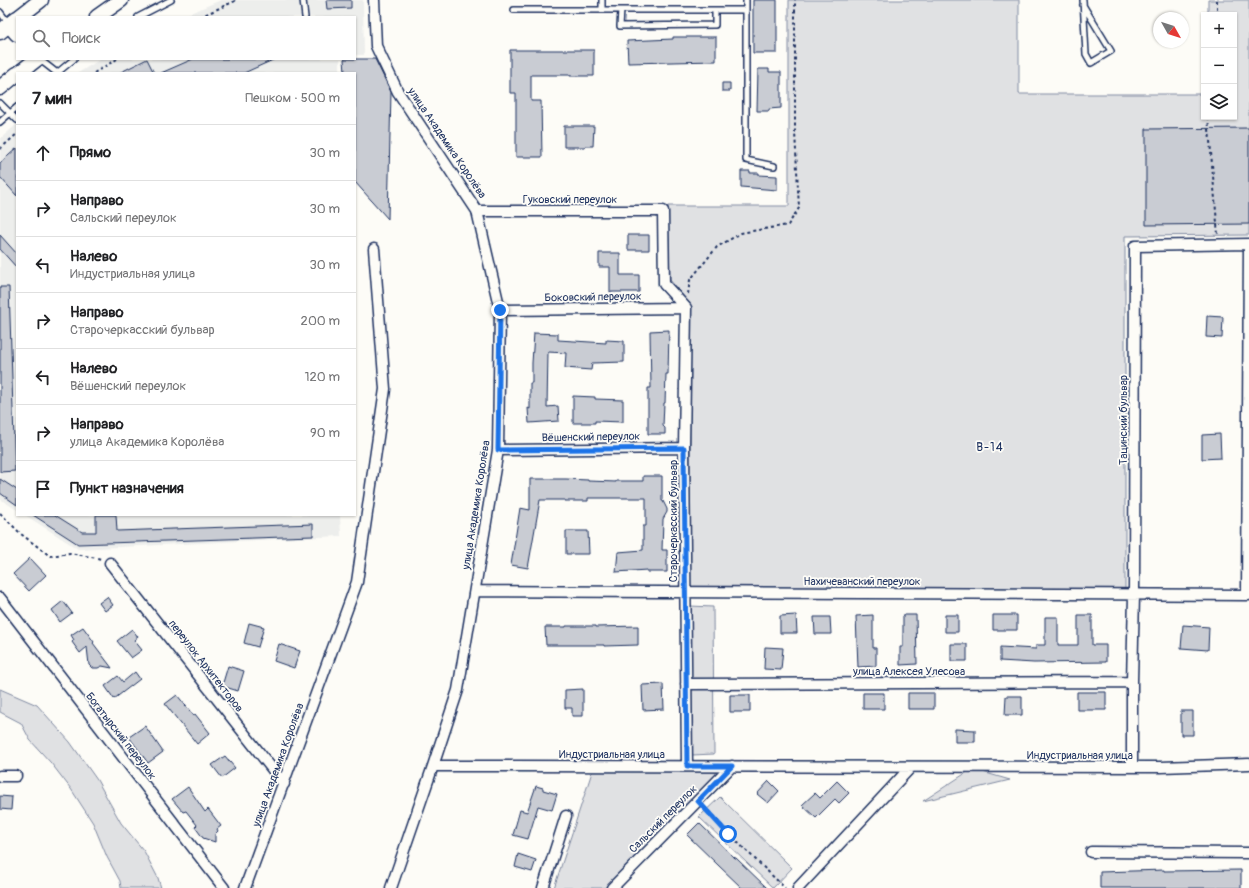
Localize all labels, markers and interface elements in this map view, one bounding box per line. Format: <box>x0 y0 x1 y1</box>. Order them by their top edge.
north arrow <box>1153 12 1189 48</box>
map controls <box>1201 12 1237 120</box>
button: + <box>1201 12 1237 48</box>
search box <box>16 16 356 60</box>
icon: search <box>30 27 52 49</box>
text: Поиск <box>62 29 101 48</box>
button: − <box>1201 48 1237 84</box>
street label: улица Академика Королёва <box>405 84 489 201</box>
button: layers <box>1201 84 1237 120</box>
text: 7 мин <box>32 88 72 109</box>
text: Пешком · 500 m <box>245 90 340 106</box>
icon: ahead <box>32 142 54 164</box>
text: Прямо <box>70 143 111 162</box>
text: 30 m <box>310 145 340 161</box>
text: Направо <box>70 191 124 210</box>
street label: Гуковский переулок <box>523 193 618 206</box>
icon: right <box>32 198 54 220</box>
text: 30 m <box>310 201 340 217</box>
text: Сальский переулок <box>70 210 177 226</box>
text: Налево <box>70 247 117 266</box>
icon: left <box>32 254 54 276</box>
text: 30 m <box>310 257 340 273</box>
text: Индустриальная улица <box>70 266 195 282</box>
street label: Боковский переулок <box>544 290 642 304</box>
route end <box>491 301 509 319</box>
text: Направо <box>70 303 124 322</box>
icon: right <box>32 310 54 332</box>
text: 200 m <box>301 313 340 329</box>
text: Старочеркасский бульвар <box>70 322 215 338</box>
text: Налево <box>70 359 117 378</box>
icon: left <box>32 366 54 388</box>
text: 120 m <box>304 369 340 385</box>
street label: Тацинский бульвар <box>1117 375 1130 465</box>
text: Вёшенский переулок <box>70 378 186 394</box>
text: Направо <box>70 415 124 434</box>
icon: right <box>32 422 54 444</box>
text: 90 m <box>310 425 340 441</box>
street label: Вёшенский переулок <box>542 430 641 444</box>
text: улица Академика Королёва <box>70 434 224 450</box>
street label: улица Академика Королёва <box>459 439 493 572</box>
district label: В-14 <box>976 440 1004 455</box>
street label: Старочеркасский бульвар <box>667 460 680 582</box>
icon: arrive <box>32 478 54 500</box>
text: Пункт назначения <box>70 479 184 498</box>
street label: Нахичеванский переулок <box>804 575 921 588</box>
street label: переулок Архитекторов <box>166 617 246 715</box>
street label: улица Алексея Улесова <box>852 665 965 678</box>
street label: Богатырский переулок <box>83 690 159 782</box>
street label: улица Академика Королёва <box>249 701 306 830</box>
street label: Индустриальная улица <box>559 748 665 761</box>
street label: Индустриальная улица <box>1027 749 1133 762</box>
street label: Сальский переулок <box>626 782 700 856</box>
route start <box>719 825 737 843</box>

